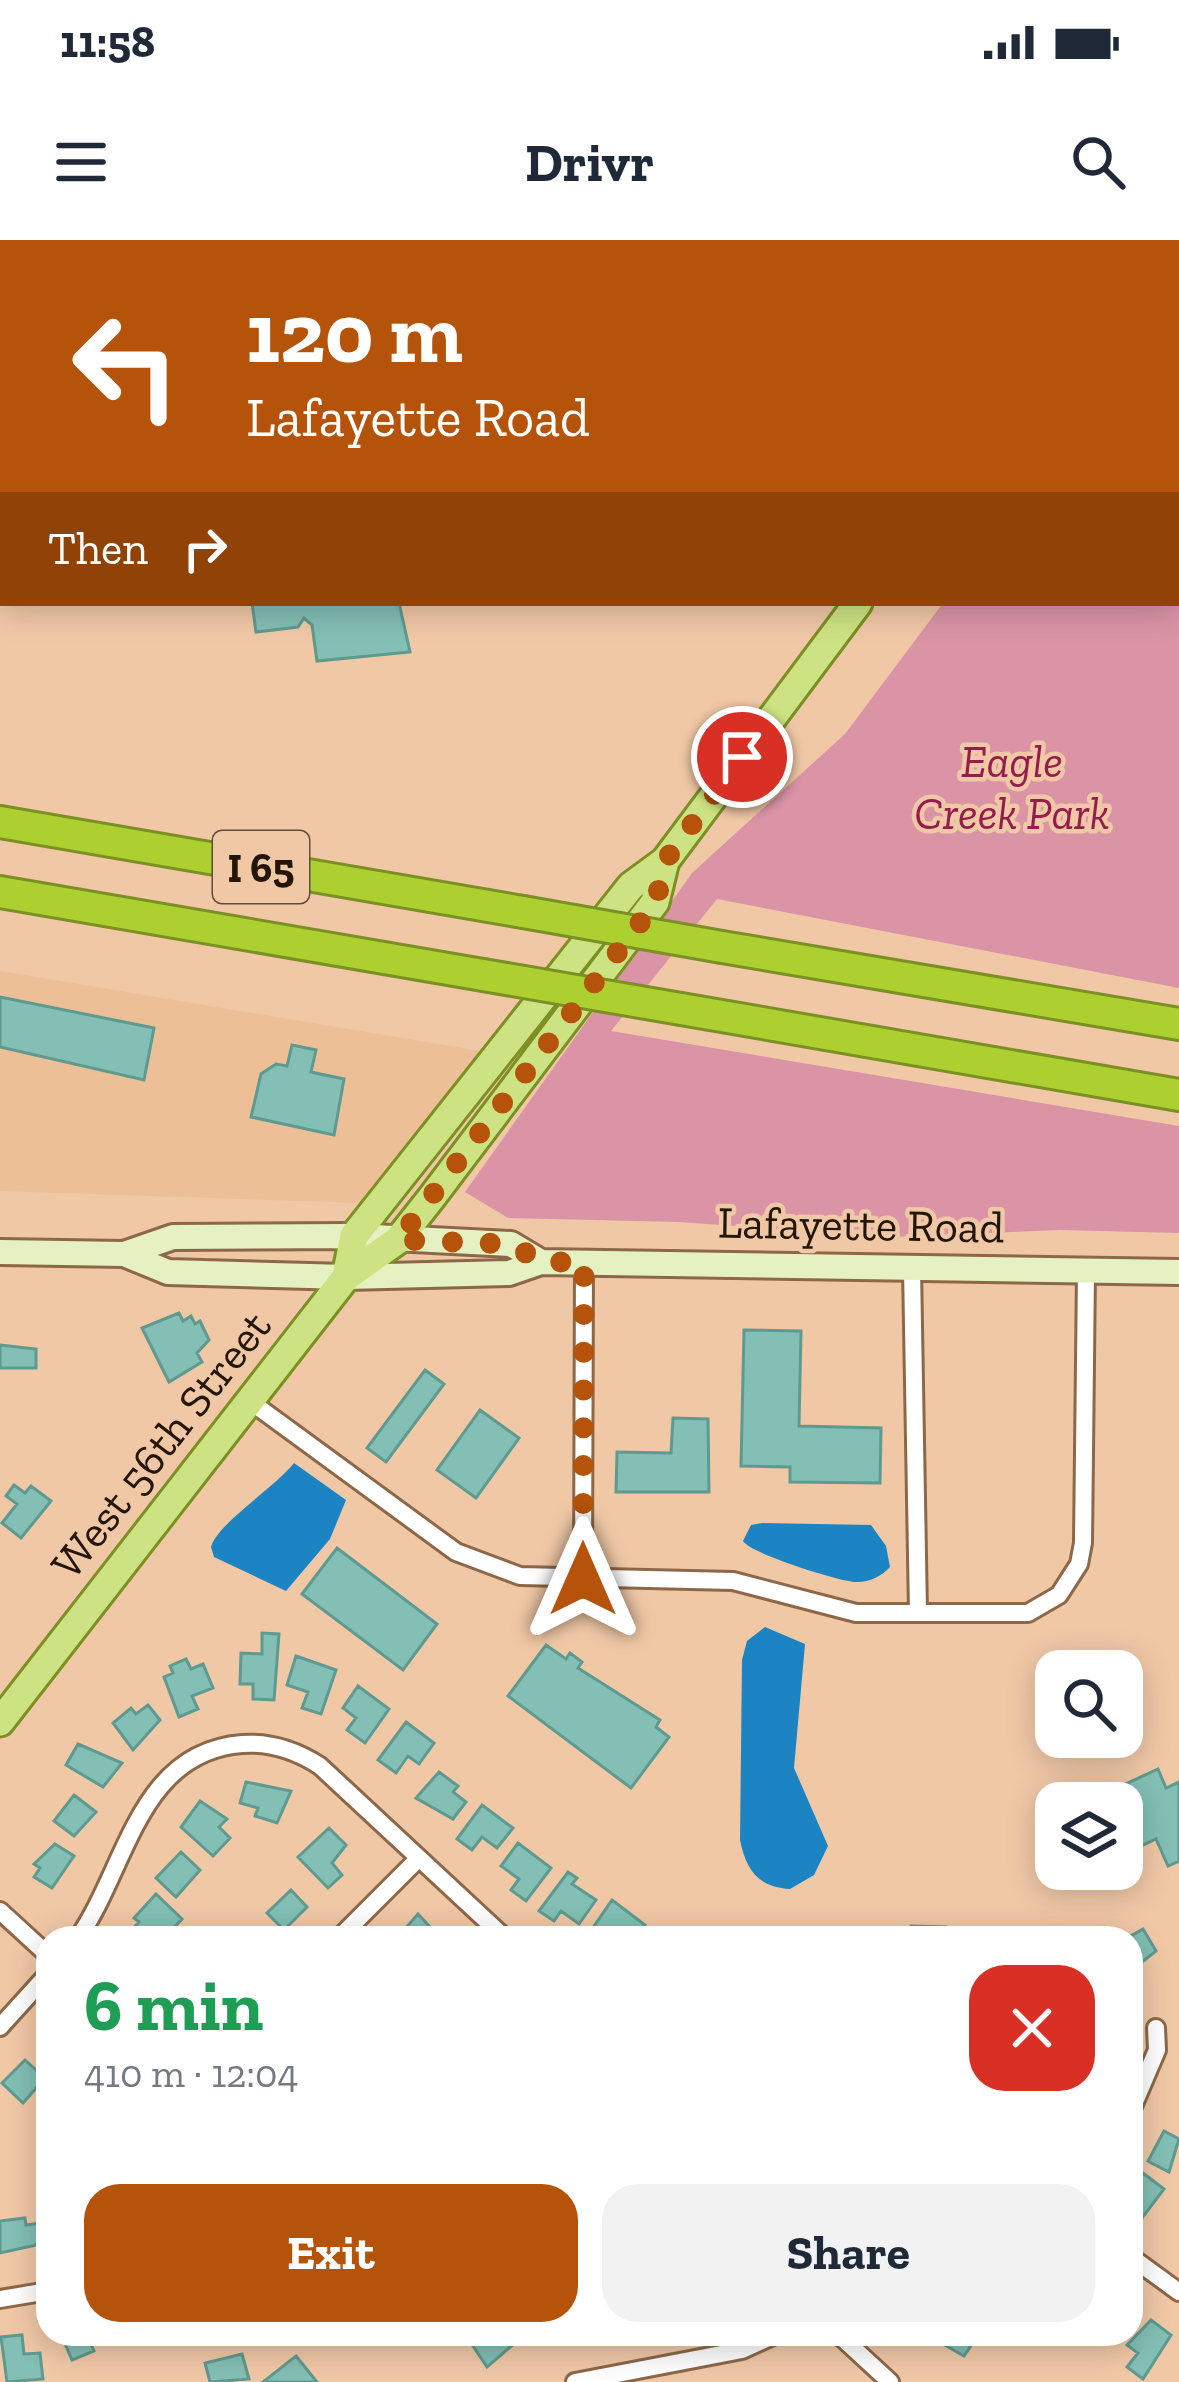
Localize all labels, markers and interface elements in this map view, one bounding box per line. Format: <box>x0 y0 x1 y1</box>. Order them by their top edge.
text: 11:58 <box>60 15 155 69</box>
icon: menu <box>48 129 114 195</box>
icon: search <box>1065 129 1131 195</box>
text: Drivr <box>525 130 654 195</box>
text: 120 m <box>246 283 463 384</box>
icon: left <box>48 288 204 444</box>
text: Lafayette Road <box>246 385 590 450</box>
icon: right <box>172 516 238 582</box>
text: Then <box>48 522 148 576</box>
pin <box>691 706 793 808</box>
icon: arrive <box>709 724 775 790</box>
park label: Eagle Creek Park <box>914 735 1110 841</box>
road number: I 65 <box>213 831 309 903</box>
street label: Lafayette Road <box>717 1196 1005 1255</box>
street label: West 56th Street <box>40 1300 282 1590</box>
position arrow <box>520 1516 646 1642</box>
map controls <box>1035 1650 1143 1890</box>
button: search <box>1035 1650 1143 1758</box>
button: layers <box>1035 1782 1143 1890</box>
text: 6 min <box>84 1962 263 2048</box>
button: close <box>969 1965 1095 2091</box>
text: 410 m · 12:04 <box>84 2050 299 2097</box>
button: Exit <box>84 2184 578 2322</box>
button: Share <box>602 2184 1095 2322</box>

